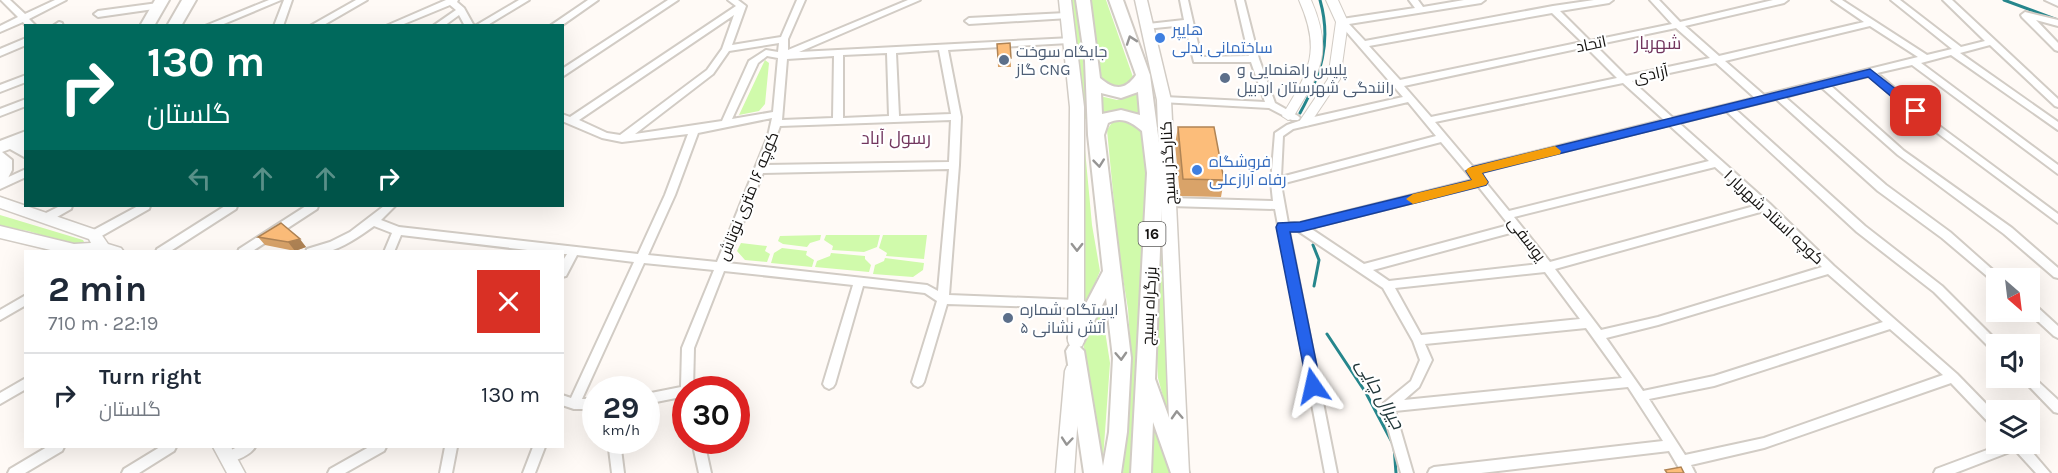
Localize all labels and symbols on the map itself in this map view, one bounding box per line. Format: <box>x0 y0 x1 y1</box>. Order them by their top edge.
place label: هایپر ساختمانی بدلی <box>1171 20 1273 58</box>
marker: هایپر ساختمانی بدلی <box>1153 31 1167 45</box>
street label: اتحاد <box>1574 32 1608 56</box>
district label: شهریار <box>1633 32 1682 54</box>
one-way arrow <box>1126 35 1138 46</box>
place label: جایگاه سوخت گاز CNG <box>1015 42 1108 79</box>
marker: جایگاه سوخت گاز CNG <box>997 53 1011 67</box>
place label: پلیس راهنمایی و رانندگی شهرستان اردبیل <box>1237 60 1394 98</box>
street label: آزادی <box>1632 61 1671 88</box>
marker: پلیس راهنمایی و رانندگی شهرستان اردبیل <box>1218 71 1232 85</box>
pin <box>1890 85 1941 136</box>
street label: کنارگذر بسیج <box>1156 121 1182 205</box>
district label: رسول آباد <box>861 127 931 149</box>
street label: کوچه ۱۶ متری نوتاش <box>713 129 784 264</box>
place label: فروشگاه رفاه آرازعلی <box>1209 152 1286 190</box>
one-way arrow <box>1092 158 1105 167</box>
marker: فروشگاه رفاه آرازعلی <box>1190 163 1204 177</box>
street label: کوچه استاد شهریار ۱ <box>1719 166 1828 270</box>
street label: یوسفی <box>1503 213 1550 266</box>
road number: 16 <box>1138 222 1166 246</box>
one-way arrow <box>1071 242 1083 251</box>
street label: بزرگراه بسیج <box>1137 266 1163 346</box>
north arrow <box>1986 268 2040 322</box>
place label: ایستگاه شماره ۵ آتش نشانی <box>1020 300 1119 338</box>
marker: ایستگاه شماره ۵ آتش نشانی <box>1001 311 1015 325</box>
one-way arrow <box>1114 352 1127 361</box>
position arrow <box>1281 354 1345 418</box>
water label: جیرال چایی <box>1350 355 1409 434</box>
speed limit sign: 30 <box>672 376 750 454</box>
one-way arrow <box>1171 410 1184 419</box>
one-way arrow <box>1061 437 1074 446</box>

